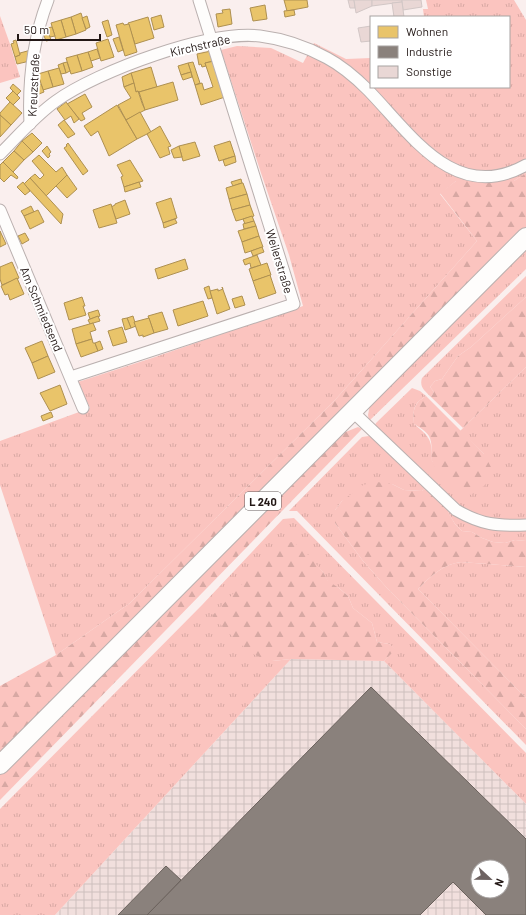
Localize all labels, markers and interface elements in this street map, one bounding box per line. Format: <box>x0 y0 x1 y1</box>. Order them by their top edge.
scale bar <box>18 16 100 42</box>
legend <box>370 16 510 88</box>
text: 50 m <box>24 22 49 36</box>
text: Wohnen <box>406 24 448 38</box>
street label: Kirchstraße <box>169 31 231 59</box>
text: Industrie <box>406 44 452 58</box>
street label: Kreuzstraße <box>24 53 42 117</box>
text: Sonstige <box>406 64 452 78</box>
street label: Weilerstraße <box>264 227 296 295</box>
street label: Am Schmiedsend <box>18 265 66 353</box>
road number: L 240 <box>245 492 281 510</box>
north arrow <box>470 859 510 899</box>
text: N <box>492 877 507 889</box>

